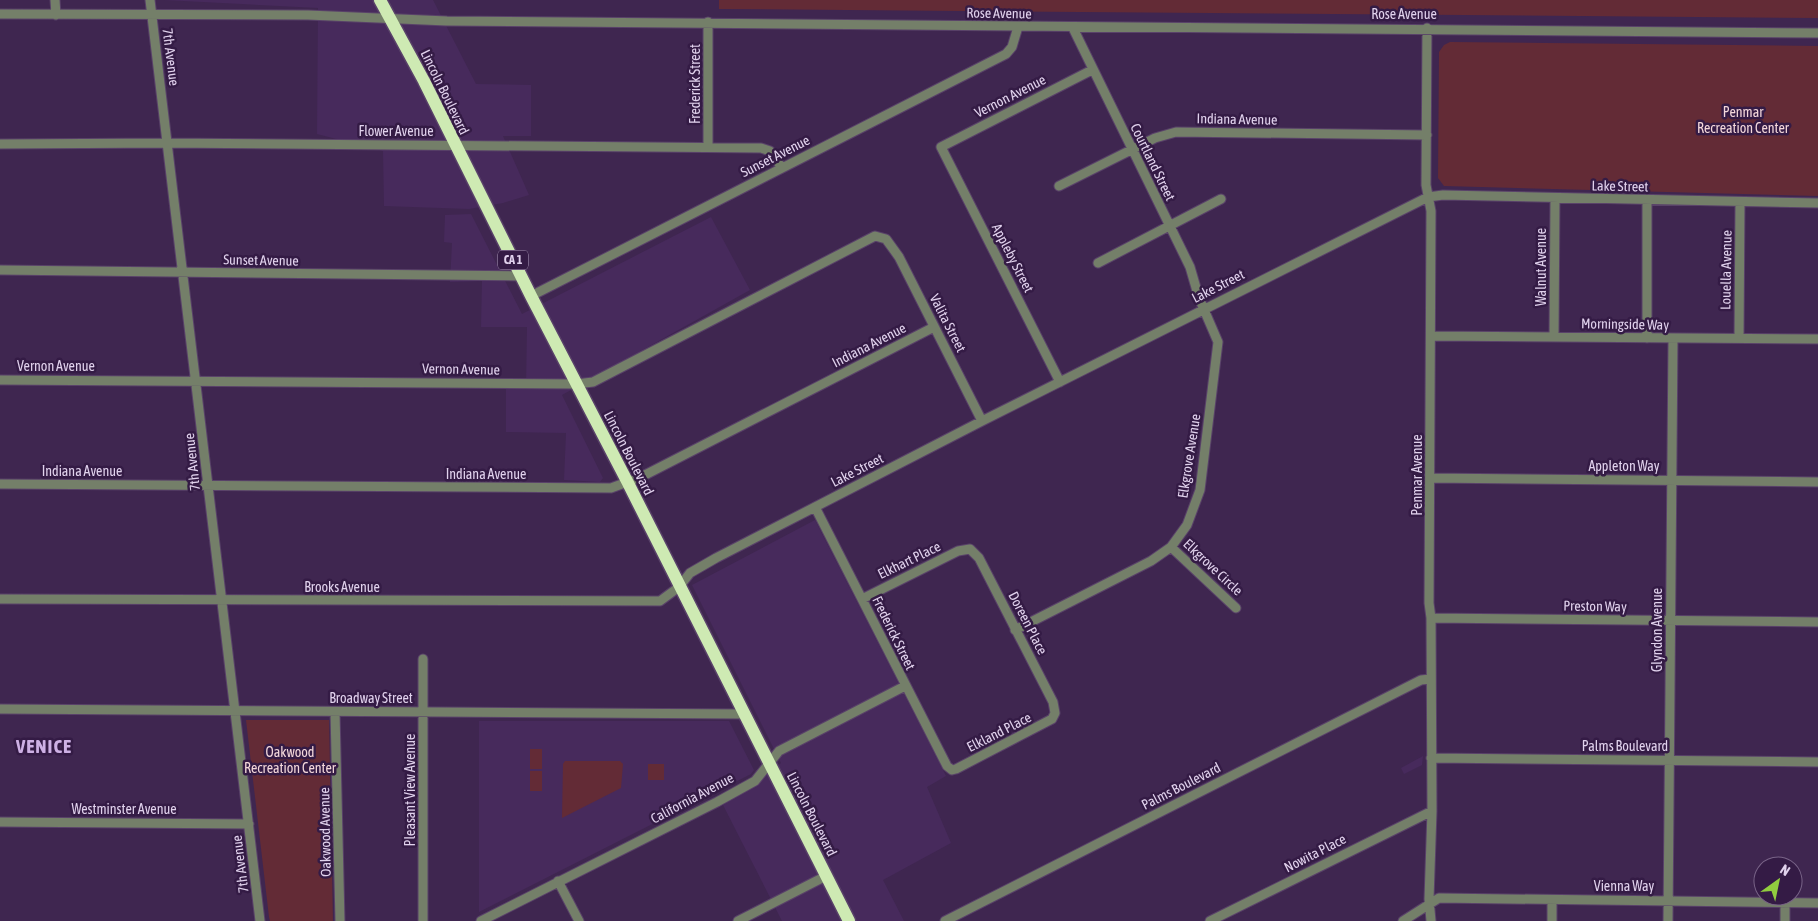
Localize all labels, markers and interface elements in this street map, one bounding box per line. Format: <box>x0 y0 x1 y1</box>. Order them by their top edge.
street label: Rose Avenue <box>966 4 1032 22</box>
street label: Rose Avenue <box>1371 6 1437 22</box>
street label: 7th Avenue <box>160 27 182 87</box>
street label: Frederick Street <box>687 44 703 124</box>
street label: Lincoln Boulevard <box>418 47 472 137</box>
street label: Vernon Avenue <box>972 71 1048 121</box>
park label: Penmar Recreation Center <box>1697 104 1790 136</box>
street label: Indiana Avenue <box>1197 110 1277 128</box>
street label: Courtland Street <box>1127 121 1179 203</box>
street label: Flower Avenue <box>358 123 434 139</box>
street label: Sunset Avenue <box>738 132 812 180</box>
street label: Lake Street <box>1591 178 1649 194</box>
street label: Appleby Street <box>989 221 1037 295</box>
street label: Walnut Avenue <box>1533 228 1549 306</box>
street label: Louella Avenue <box>1717 230 1735 310</box>
road number: CA 1 <box>498 250 528 270</box>
street label: Sunset Avenue <box>223 251 299 269</box>
street label: Lake Street <box>1189 266 1247 306</box>
street label: Valita Street <box>927 291 969 355</box>
street label: Morningside Way <box>1581 315 1669 333</box>
street label: Indiana Avenue <box>829 320 909 370</box>
street label: Vernon Avenue <box>17 358 95 374</box>
street label: Vernon Avenue <box>422 360 500 378</box>
street label: Lincoln Boulevard <box>601 408 657 498</box>
street label: Elkgrove Avenue <box>1174 413 1204 499</box>
street label: 7th Avenue <box>181 432 203 492</box>
street label: Penmar Avenue <box>1409 434 1425 516</box>
street label: Lake Street <box>828 450 886 490</box>
street label: Appleton Way <box>1588 458 1660 474</box>
street label: Indiana Avenue <box>42 463 122 479</box>
street label: Indiana Avenue <box>446 466 526 482</box>
street label: Elkgrove Circle <box>1180 536 1246 598</box>
street label: Elkhart Place <box>875 538 943 582</box>
street label: Brooks Avenue <box>304 579 380 595</box>
street label: Glyndon Avenue <box>1649 588 1665 672</box>
street label: Doreen Place <box>1005 589 1051 657</box>
street label: Frederick Street <box>869 593 919 673</box>
street label: Preston Way <box>1563 597 1627 615</box>
street label: Broadway Street <box>329 690 413 706</box>
street label: Elkland Place <box>964 709 1034 755</box>
street label: Pleasant View Avenue <box>402 734 418 846</box>
district label: VENICE <box>15 735 72 757</box>
street label: Palms Boulevard <box>1582 738 1668 754</box>
park label: Oakwood Recreation Center <box>244 744 337 776</box>
street label: Palms Boulevard <box>1139 759 1223 813</box>
street label: California Avenue <box>648 769 736 827</box>
street label: Lincoln Boulevard <box>784 769 840 859</box>
street label: Oakwood Avenue <box>316 787 334 877</box>
street label: Westminster Avenue <box>71 801 177 817</box>
street label: Nowita Place <box>1281 831 1349 875</box>
street label: 7th Avenue <box>229 834 251 894</box>
north arrow <box>1753 856 1803 906</box>
text: N <box>1777 861 1793 879</box>
street label: Vienna Way <box>1594 878 1654 894</box>

